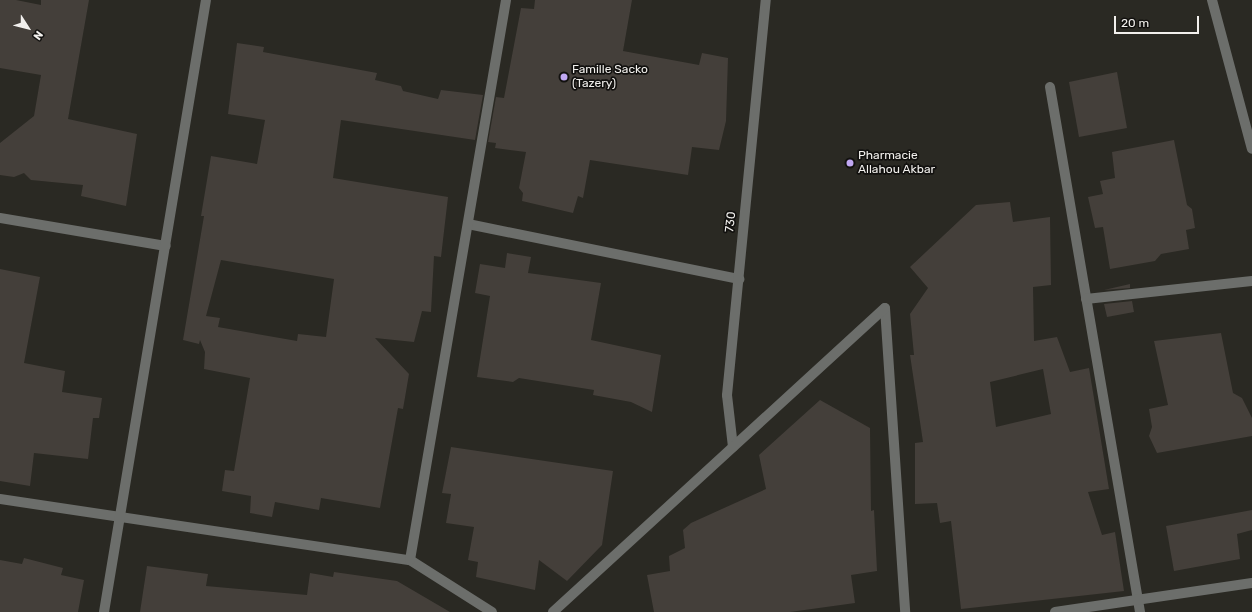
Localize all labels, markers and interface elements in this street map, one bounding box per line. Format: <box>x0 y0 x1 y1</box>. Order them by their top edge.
north arrow <box>8 8 48 48</box>
scale bar <box>1116 8 1201 34</box>
text: 20 m <box>1121 16 1149 30</box>
text: N <box>31 28 46 42</box>
place label: Famille Sacko (Tazery) <box>572 63 648 91</box>
marker: Famille Sacko (Tazery) <box>559 72 569 82</box>
place label: Pharmacie Allahou Akbar <box>858 149 935 177</box>
marker: Pharmacie Allahou Akbar <box>845 158 855 168</box>
street label: 730 <box>723 211 739 233</box>

